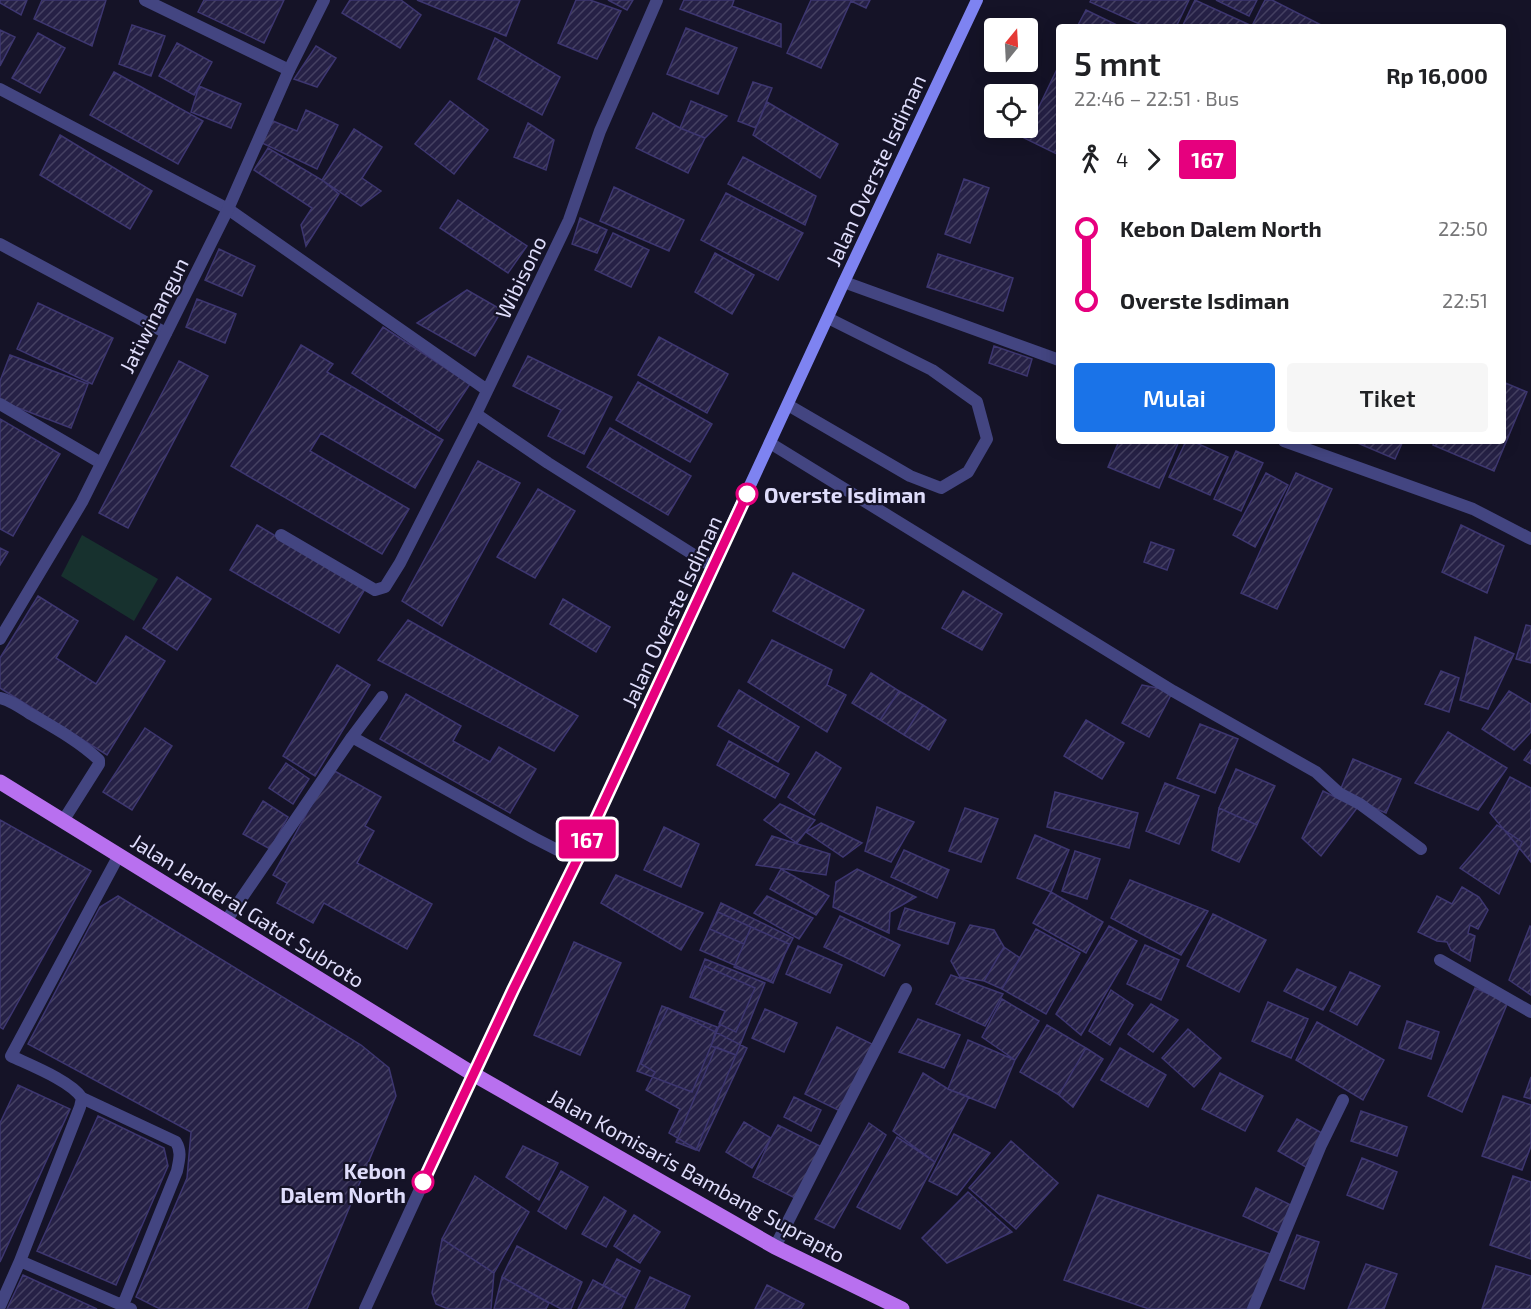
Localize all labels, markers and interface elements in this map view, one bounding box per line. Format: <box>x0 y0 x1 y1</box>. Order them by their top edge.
north arrow <box>984 18 1038 72</box>
map controls <box>984 18 1038 138</box>
text: 5 mnt <box>1074 43 1161 83</box>
text: Rp 16,000 <box>1386 62 1488 88</box>
street label: Jalan Overste Isdiman <box>820 70 930 270</box>
button: locate <box>984 84 1038 138</box>
text: 22:46 – 22:51 · Bus <box>1074 86 1239 110</box>
icon: walk <box>1074 143 1107 176</box>
icon: forward <box>1137 143 1170 176</box>
text: 4 <box>1116 147 1128 171</box>
text: 167 <box>1191 147 1224 172</box>
text: Kebon Dalem North <box>1120 215 1322 241</box>
text: 22:50 <box>1438 216 1488 240</box>
street label: Wibisono <box>489 232 551 322</box>
street label: Jatiwinangun <box>113 253 193 377</box>
text: Overste Isdiman <box>1120 287 1290 313</box>
text: 22:51 <box>1442 288 1488 312</box>
button: Mulai <box>1074 363 1275 432</box>
button: Tiket <box>1287 363 1488 432</box>
place label: Overste Isdiman <box>764 482 926 507</box>
marker: Overste Isdiman <box>736 483 758 505</box>
street label: Jalan Overste Isdiman <box>616 511 726 711</box>
line badge: 167 <box>552 820 622 858</box>
text: 167 <box>571 827 603 852</box>
street label: Jalan Jenderal Gatot Subroto <box>127 828 369 992</box>
street label: Jalan Komisaris Bambang Suprapto <box>544 1083 850 1267</box>
place label: Kebon Dalem North <box>280 1158 406 1207</box>
marker: Kebon Dalem North <box>412 1171 434 1193</box>

